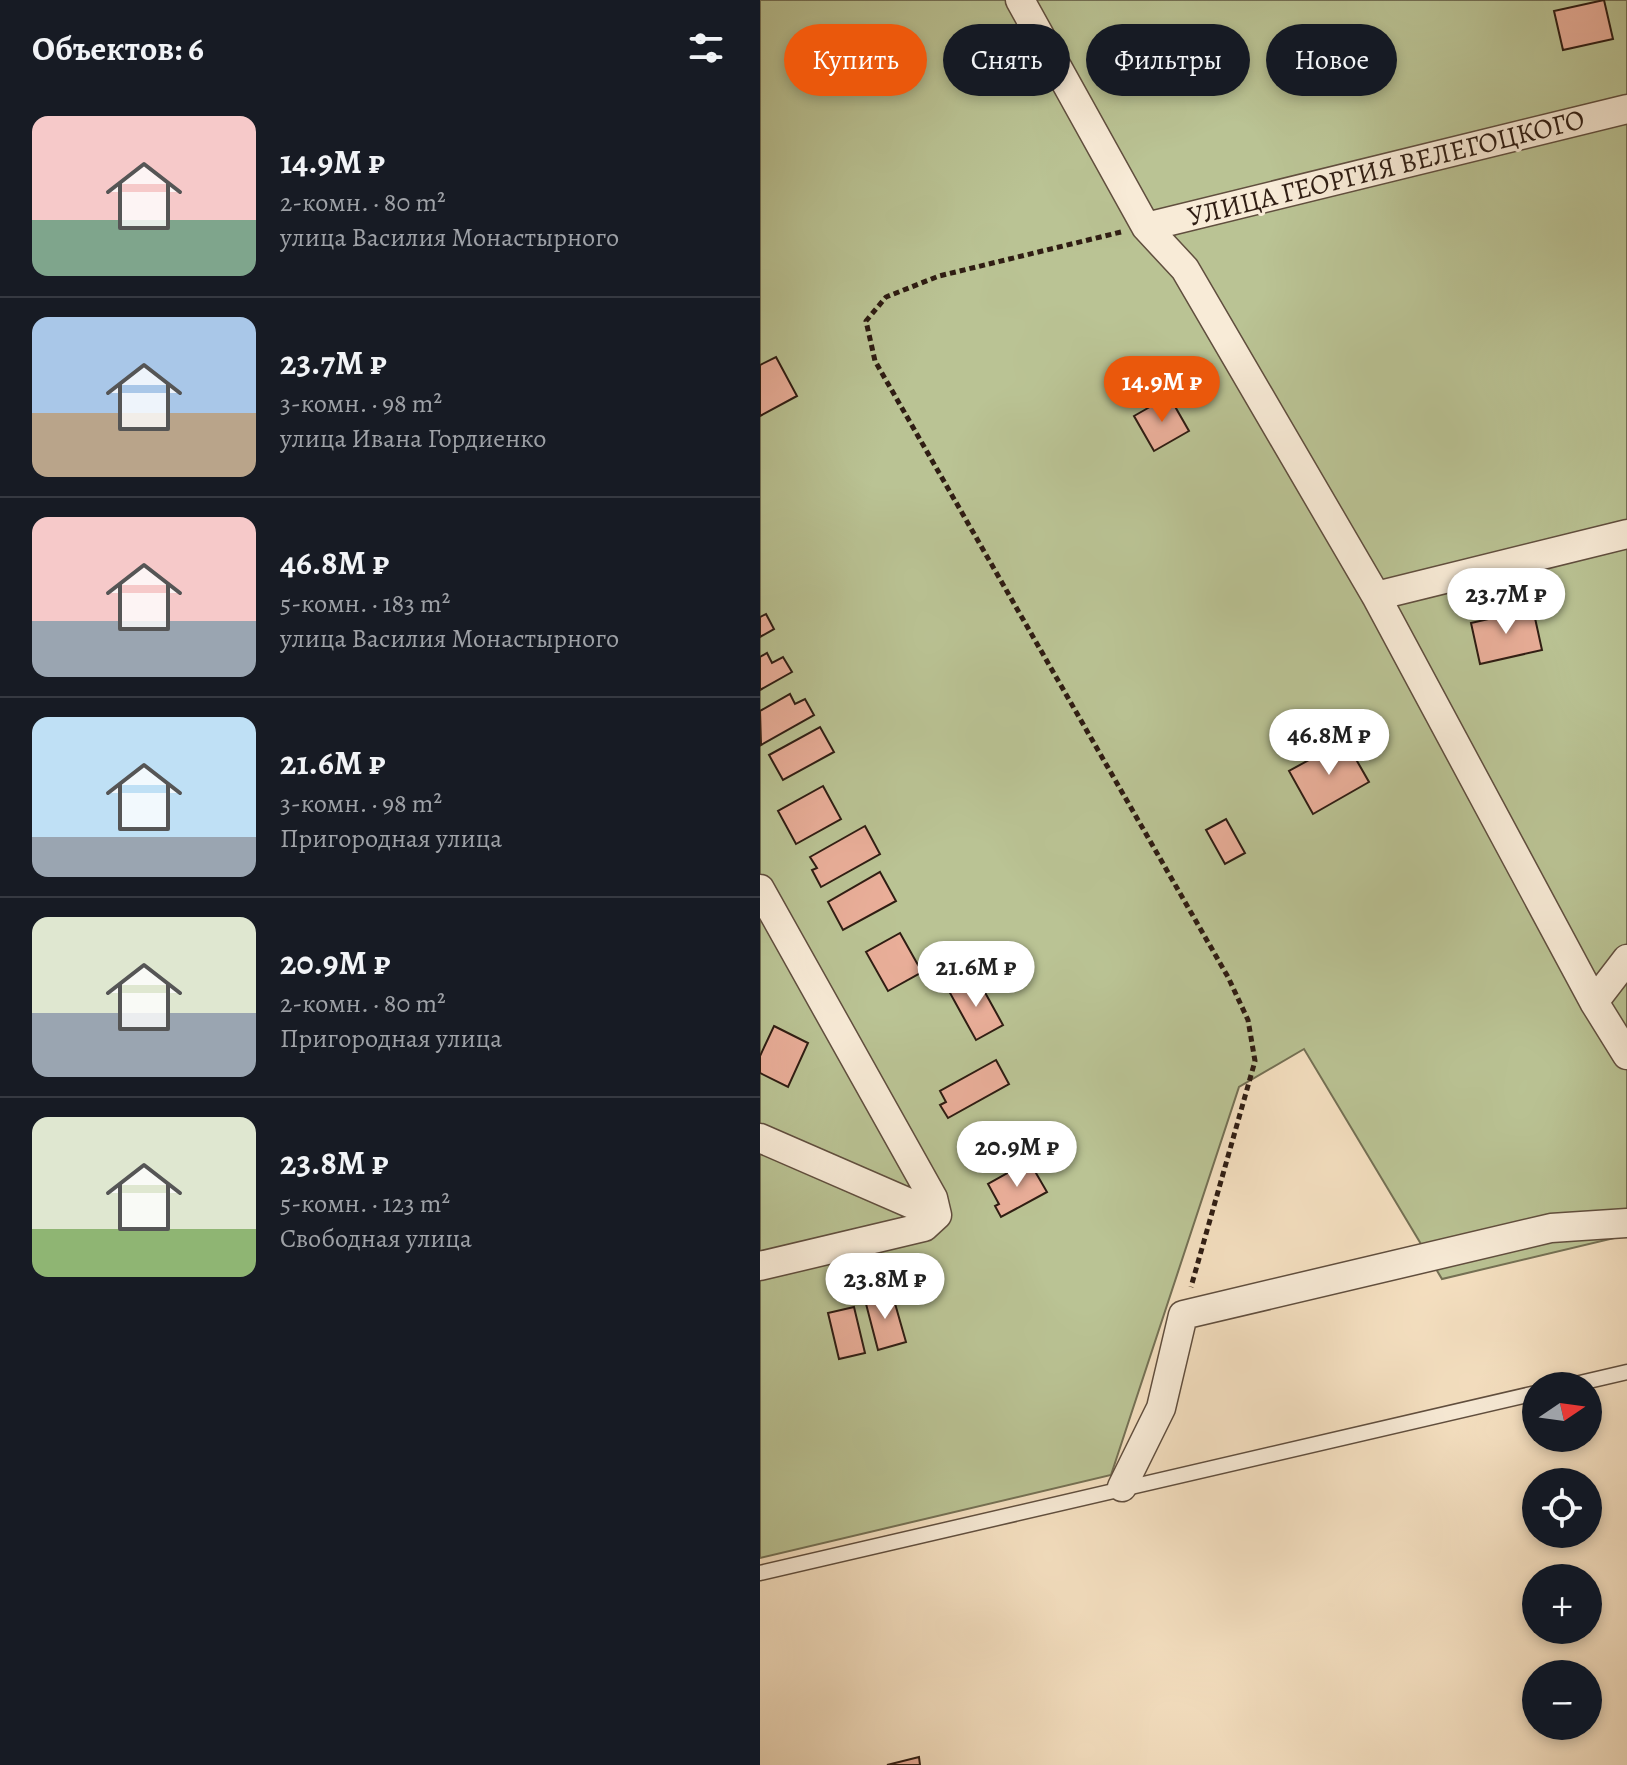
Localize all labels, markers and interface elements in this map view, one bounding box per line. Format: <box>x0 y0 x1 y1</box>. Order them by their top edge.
chip: Купить <box>784 24 927 96</box>
chip: Снять <box>943 24 1070 96</box>
chip: Фильтры <box>1086 24 1250 96</box>
chip: Новое <box>1266 24 1397 96</box>
text: Объектов: 6 <box>32 25 204 72</box>
icon: filters <box>684 26 728 70</box>
street label: УЛИЦА ГЕОРГИЯ ВЕЛЕГОЦКОГО <box>1184 100 1588 236</box>
text: 14.9M ₽ <box>280 138 385 185</box>
icon: home <box>96 148 192 244</box>
text: 2-комн. · 80 m² <box>280 185 446 220</box>
text: улица Василия Монастырного <box>280 220 619 255</box>
text: 23.7M ₽ <box>280 339 387 386</box>
icon: home <box>96 349 192 445</box>
pin: 14.9M ₽ <box>1088 356 1236 424</box>
text: 14.9M ₽ <box>1122 364 1202 399</box>
text: 3-комн. · 98 m² <box>280 386 442 421</box>
text: улица Ивана Гордиенко <box>280 421 546 456</box>
text: 46.8M ₽ <box>280 539 389 586</box>
icon: home <box>96 549 192 645</box>
pin: 23.7M ₽ <box>1432 568 1580 636</box>
text: 23.7M ₽ <box>1465 576 1547 611</box>
text: 5-комн. · 183 m² <box>280 586 450 621</box>
text: улица Василия Монастырного <box>280 621 619 656</box>
pin: 46.8M ₽ <box>1255 709 1403 777</box>
text: 46.8M ₽ <box>1287 717 1371 752</box>
text: 21.6M ₽ <box>280 739 386 786</box>
icon: home <box>96 749 192 845</box>
text: 3-комн. · 98 m² <box>280 786 442 821</box>
text: Пригородная улица <box>280 821 502 856</box>
text: 20.9M ₽ <box>280 939 390 986</box>
pin: 21.6M ₽ <box>902 941 1050 1009</box>
icon: home <box>96 949 192 1045</box>
text: 21.6M ₽ <box>936 949 1016 984</box>
text: 2-комн. · 80 m² <box>280 986 446 1021</box>
text: Пригородная улица <box>280 1021 502 1056</box>
pin: 20.9M ₽ <box>943 1121 1091 1189</box>
text: 20.9M ₽ <box>975 1129 1059 1164</box>
text: 23.8M ₽ <box>280 1139 389 1186</box>
icon: home <box>96 1149 192 1245</box>
text: 5-комн. · 123 m² <box>280 1186 450 1221</box>
text: Свободная улица <box>280 1221 472 1256</box>
pin: 23.8M ₽ <box>811 1253 959 1321</box>
text: 23.8M ₽ <box>844 1261 926 1296</box>
north arrow <box>1522 1372 1602 1452</box>
map controls <box>1522 1372 1602 1740</box>
button: locate <box>1522 1468 1602 1548</box>
button: + <box>1522 1564 1602 1644</box>
button: − <box>1522 1660 1602 1740</box>

